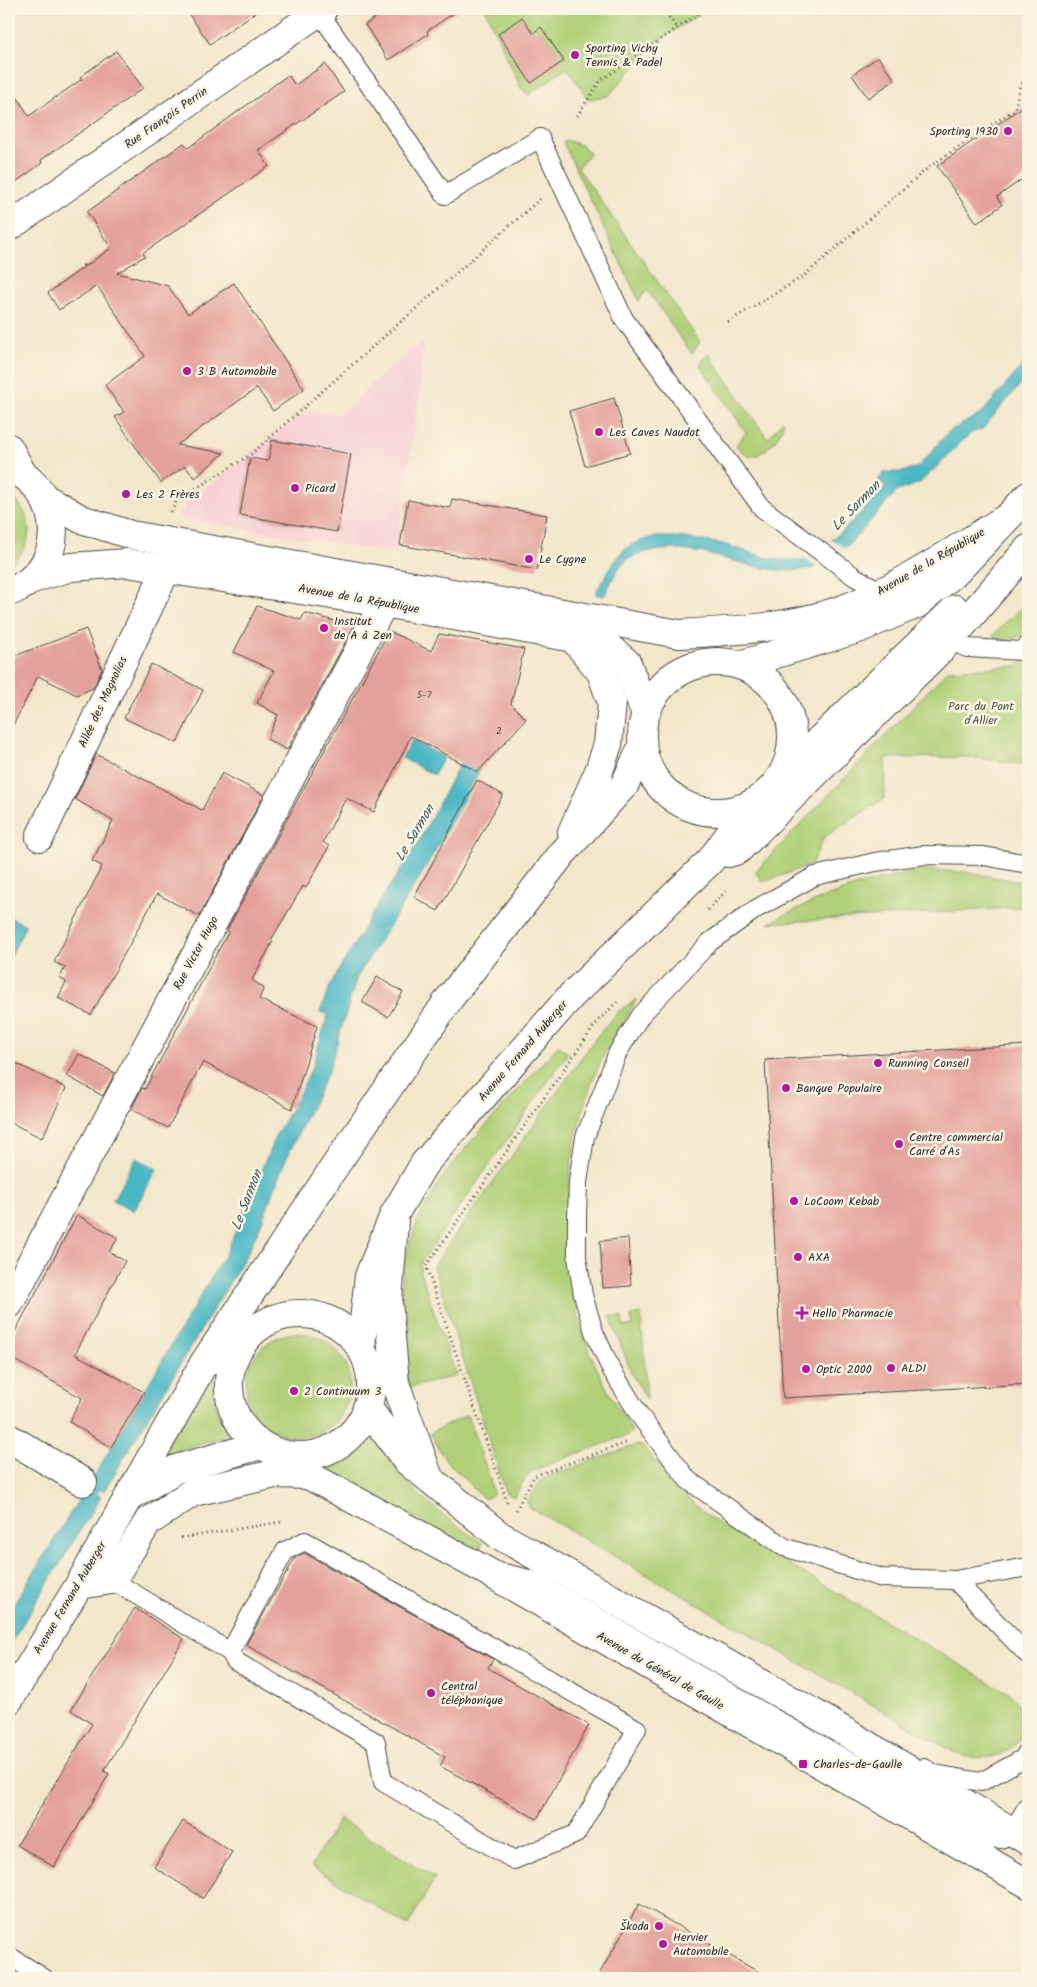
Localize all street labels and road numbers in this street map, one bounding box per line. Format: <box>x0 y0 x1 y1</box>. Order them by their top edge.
street label: Rue François Perrin <box>120 82 212 154</box>
street label: Avenue de la République <box>873 523 989 601</box>
street label: Avenue de la République <box>297 579 422 619</box>
street label: Allée des Magnolias <box>73 653 133 751</box>
street label: Rue Victor Hugo <box>169 913 223 993</box>
street label: Avenue Fernand Auberger <box>474 995 573 1106</box>
street label: Avenue Fernand Auberger <box>29 1537 112 1658</box>
street label: Avenue du Général de Gaulle <box>593 1627 728 1716</box>

